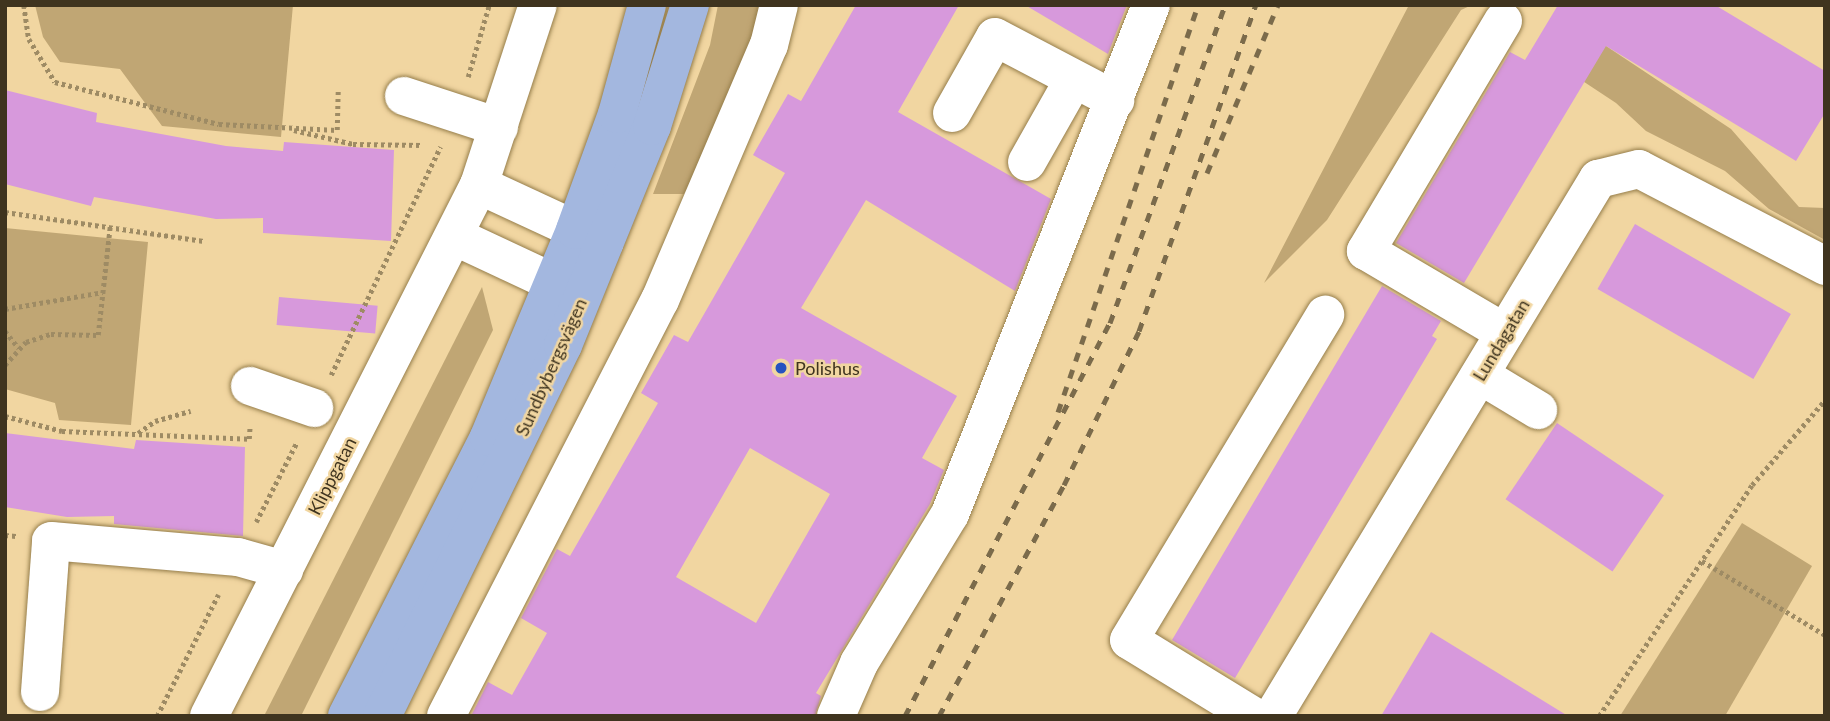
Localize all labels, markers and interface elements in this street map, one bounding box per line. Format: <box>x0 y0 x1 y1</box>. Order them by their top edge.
street label: Sundbybergsvägen <box>511 295 591 439</box>
street label: Lundagatan <box>1468 295 1534 385</box>
place label: Polishus <box>795 357 860 379</box>
marker: Polishus <box>773 360 789 376</box>
street label: Klippgatan <box>303 434 361 518</box>

